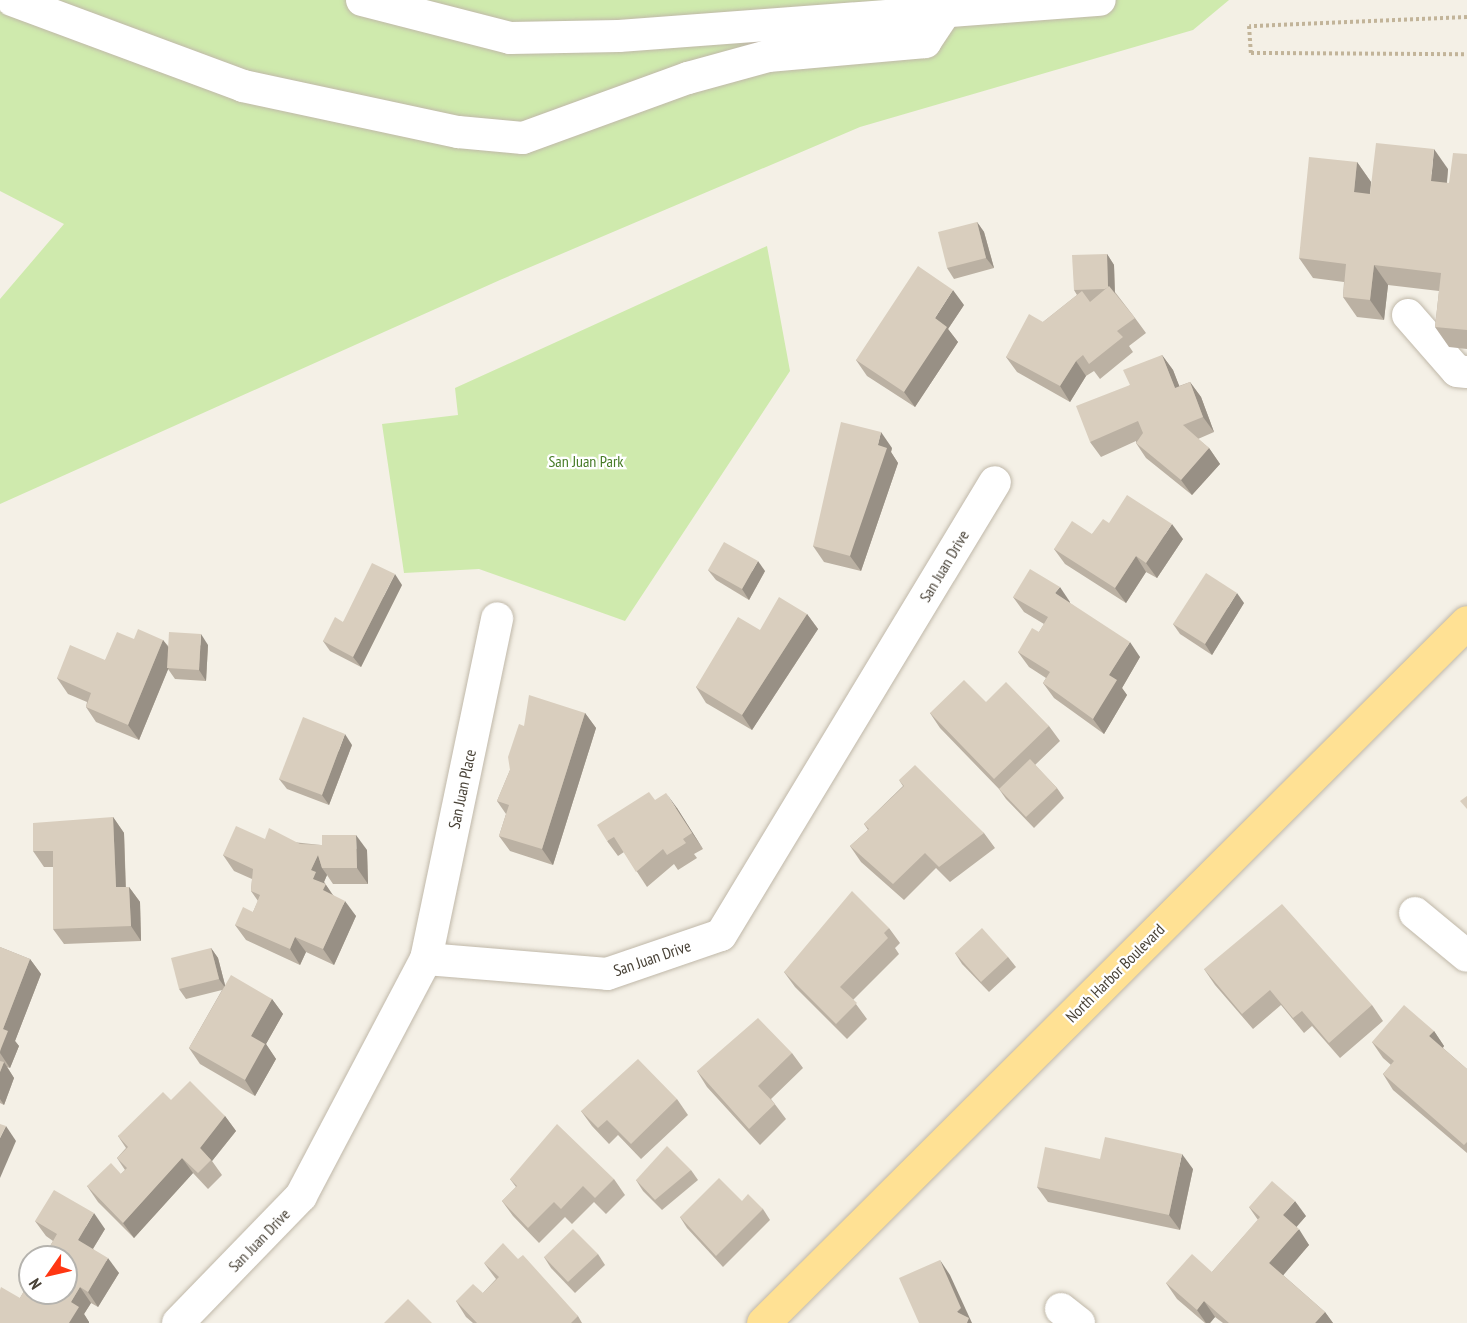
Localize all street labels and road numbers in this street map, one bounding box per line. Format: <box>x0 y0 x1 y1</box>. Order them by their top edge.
street label: San Juan Drive <box>915 527 973 605</box>
street label: San Juan Place <box>444 748 480 830</box>
street label: North Harbor Boulevard <box>1062 920 1168 1026</box>
street label: San Juan Drive <box>611 936 693 980</box>
street label: San Juan Drive <box>224 1204 294 1276</box>

